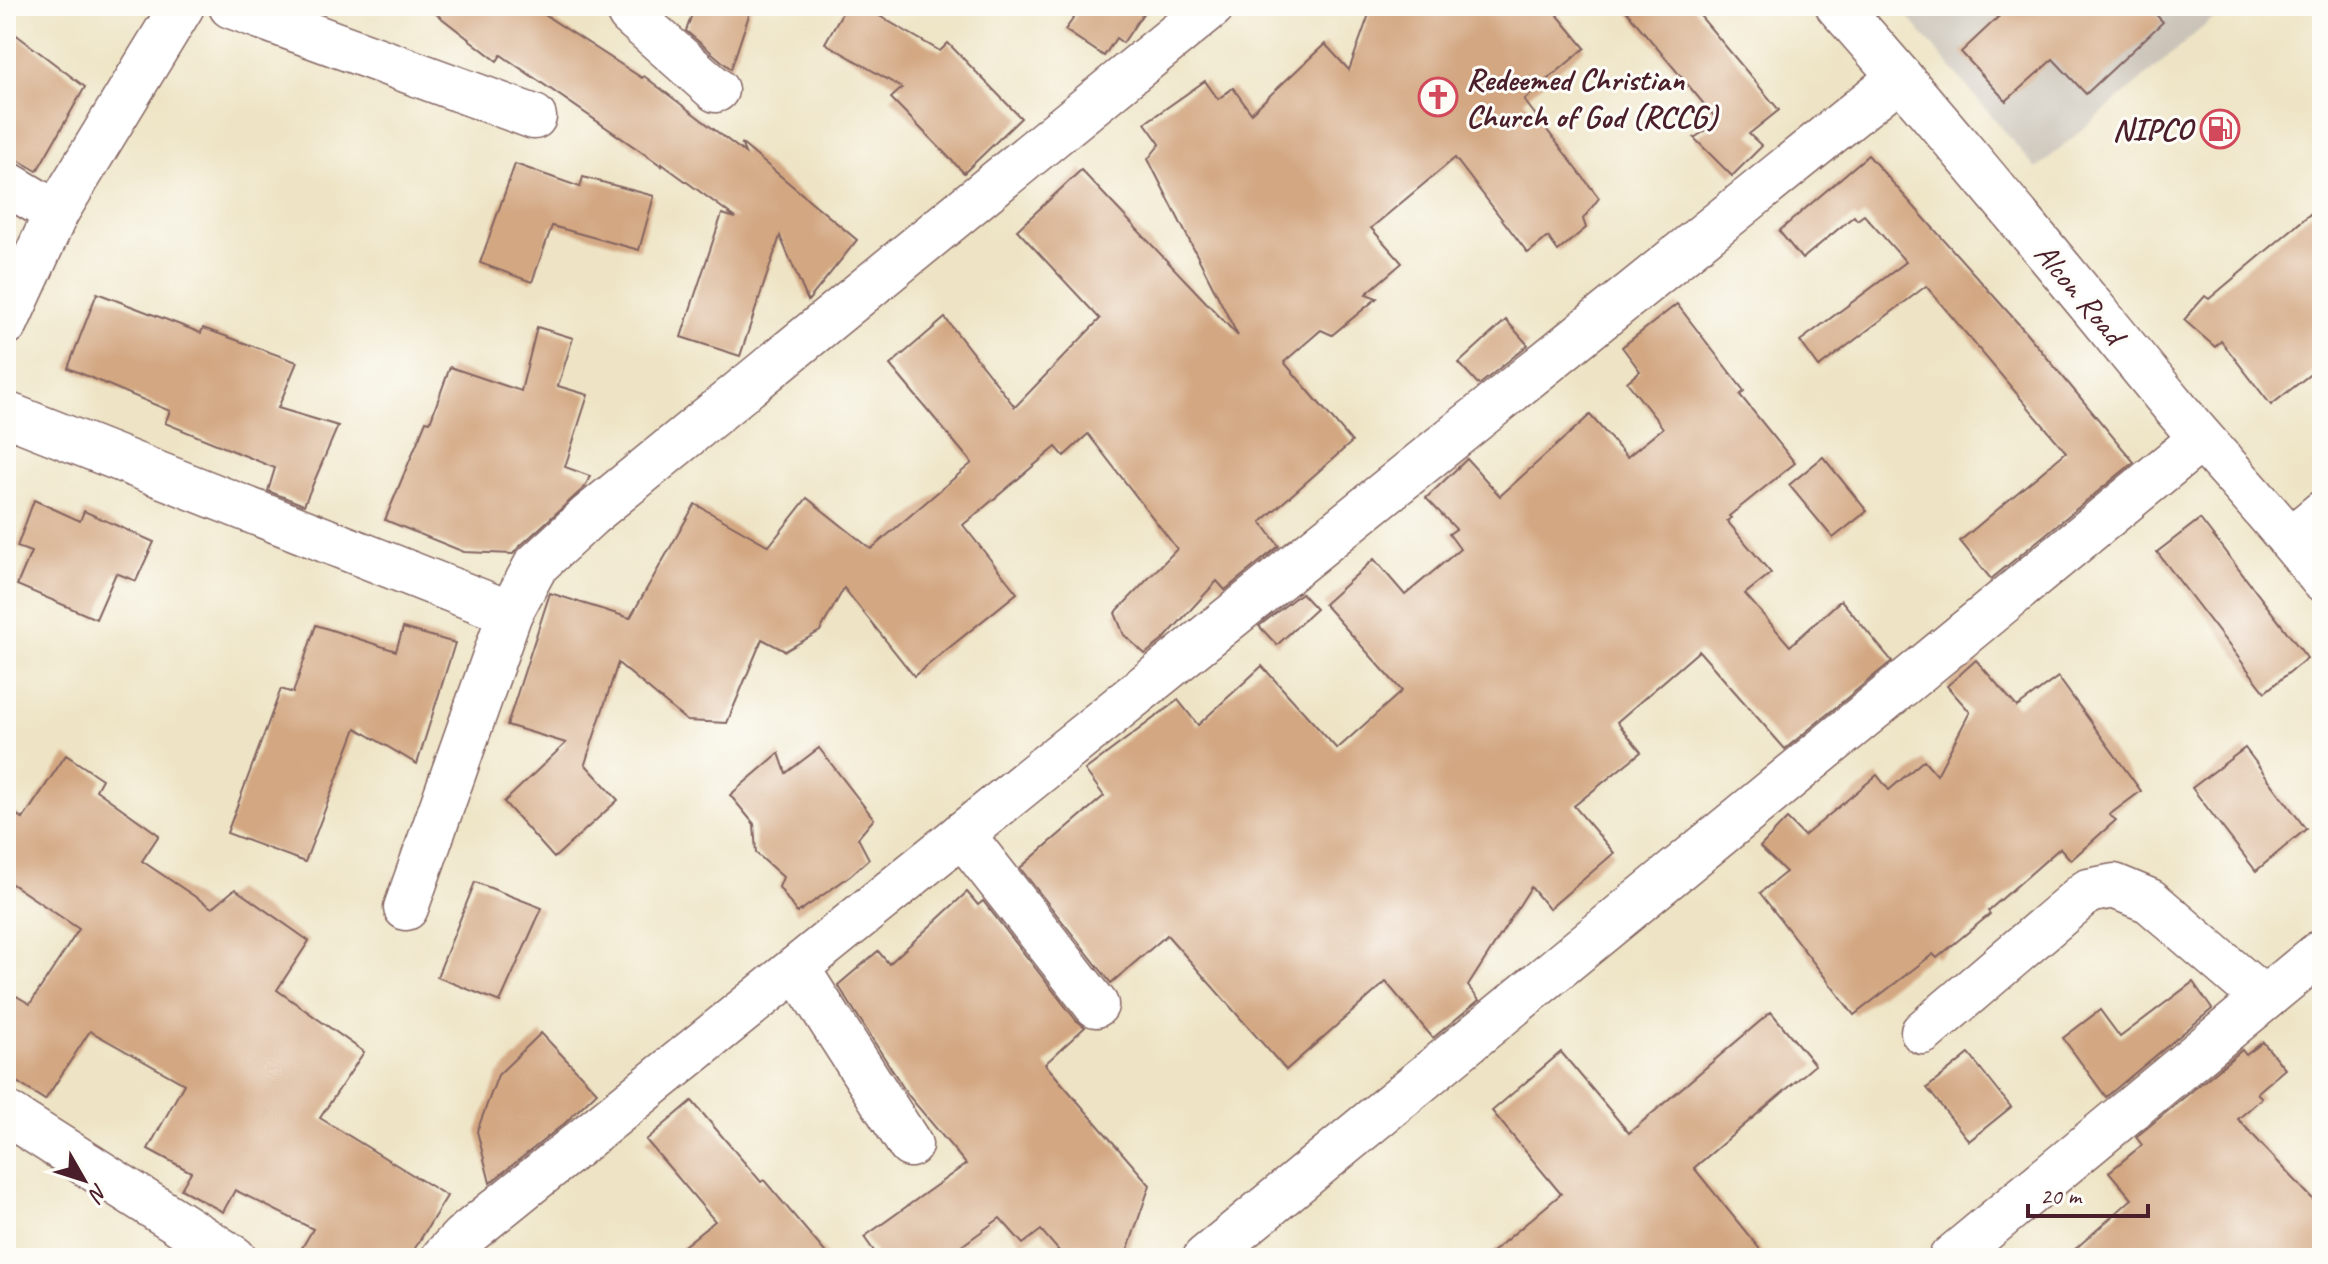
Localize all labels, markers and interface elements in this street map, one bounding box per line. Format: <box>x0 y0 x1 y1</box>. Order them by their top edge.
place label: Redeemed Christian Church of God (RCCG) <box>1466 59 1720 137</box>
church icon: Redeemed Christian Church of God (RCCG) <box>1417 76 1459 118</box>
fuel station icon: NIPCO <box>2199 108 2241 150</box>
place label: NIPCO <box>2112 109 2196 150</box>
street label: Alcon Road <box>2025 234 2137 356</box>
north arrow <box>44 1140 124 1220</box>
scale bar <box>2028 1168 2148 1218</box>
text: N <box>81 1178 114 1209</box>
text: 20 m <box>2040 1181 2083 1211</box>

